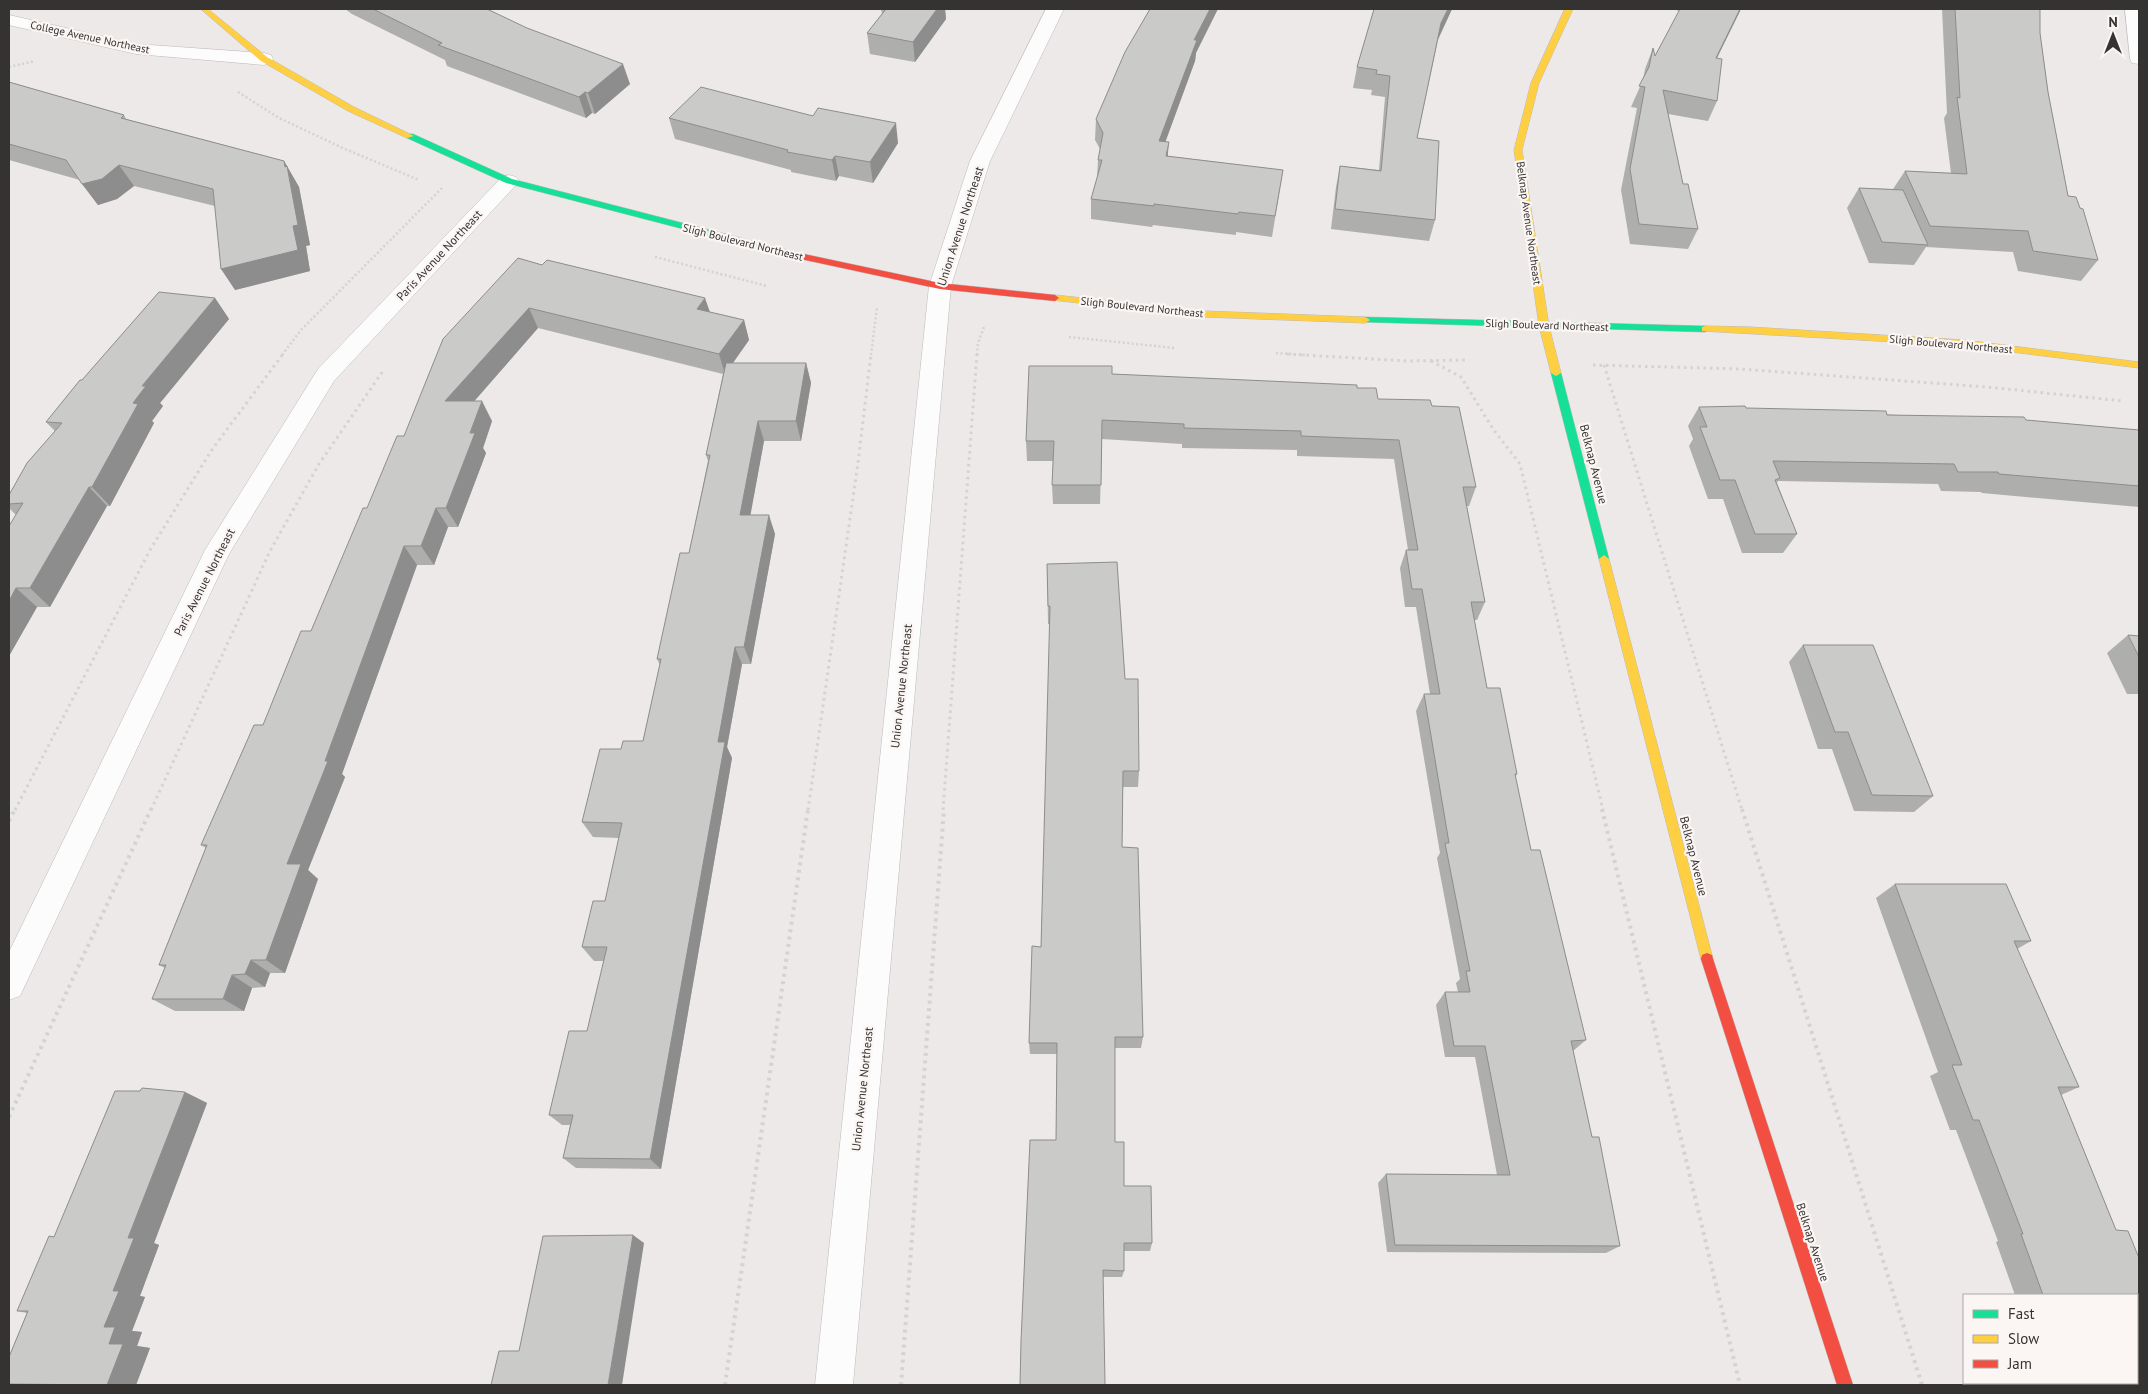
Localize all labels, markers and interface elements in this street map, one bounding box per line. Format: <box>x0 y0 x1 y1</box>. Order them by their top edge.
north arrow <box>2088 10 2138 60</box>
text: N <box>2108 13 2118 31</box>
street label: College Avenue Northeast <box>29 18 151 57</box>
street label: Belknap Avenue Northeast <box>1513 160 1545 286</box>
street label: Union Avenue Northeast <box>934 164 986 288</box>
street label: Paris Avenue Northeast <box>393 206 485 304</box>
street label: Sligh Boulevard Northeast <box>681 220 805 264</box>
street label: Sligh Boulevard Northeast <box>1080 294 1204 320</box>
street label: Sligh Boulevard Northeast <box>1485 316 1609 334</box>
street label: Sligh Boulevard Northeast <box>1889 332 2013 356</box>
street label: Belknap Avenue <box>1577 423 1611 505</box>
street label: Paris Avenue Northeast <box>170 526 238 638</box>
street label: Union Avenue Northeast <box>887 623 915 749</box>
street label: Belknap Avenue <box>1677 815 1711 897</box>
street label: Union Avenue Northeast <box>848 1026 876 1152</box>
street label: Belknap Avenue <box>1793 1201 1833 1283</box>
legend <box>1963 1294 2138 1384</box>
text: Fast <box>2008 1304 2035 1323</box>
text: Slow <box>2008 1329 2039 1348</box>
text: Jam <box>2007 1354 2032 1373</box>

